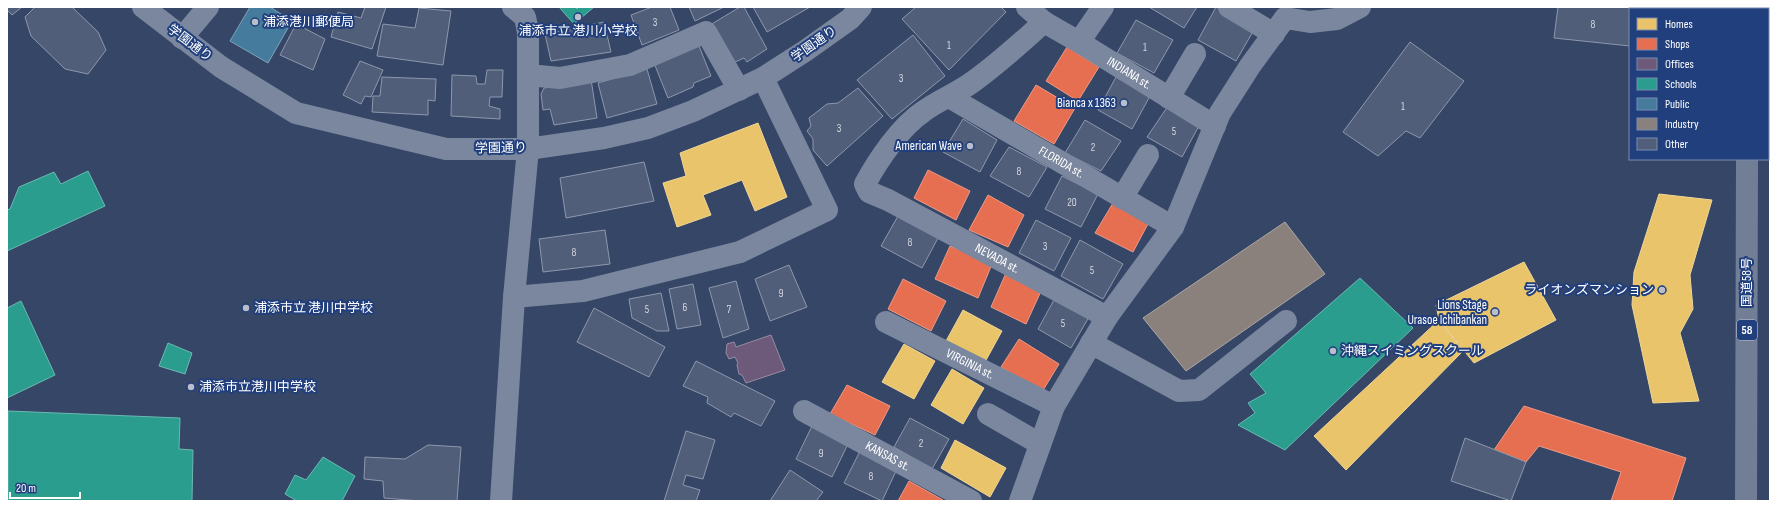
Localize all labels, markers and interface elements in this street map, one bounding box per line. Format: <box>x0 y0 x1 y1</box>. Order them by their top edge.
legend <box>1629 8 1769 160</box>
marker: 浦添市立 港川小学校 <box>573 12 583 22</box>
place label: 浦添港川郵便局 <box>263 14 354 30</box>
house number: 3 <box>653 16 658 29</box>
marker: 浦添港川郵便局 <box>250 17 260 27</box>
text: Homes <box>1665 17 1693 32</box>
house number: 8 <box>1591 18 1596 31</box>
street label: 学園通り <box>164 21 216 65</box>
place label: 浦添市立 港川小学校 <box>518 23 638 39</box>
street label: 学園通り <box>788 23 840 65</box>
text: Shops <box>1665 37 1690 52</box>
house number: 1 <box>947 39 951 52</box>
house number: 1 <box>1143 41 1147 54</box>
street label: INDIANA st. <box>1104 53 1154 93</box>
text: Offices <box>1665 57 1694 72</box>
house number: 3 <box>899 72 904 85</box>
text: Schools <box>1665 77 1697 92</box>
place label: Bianca x 1363 <box>1057 95 1116 111</box>
text: Public <box>1665 97 1690 112</box>
marker: Bianca x 1363 <box>1119 98 1129 108</box>
house number: 1 <box>1401 100 1405 113</box>
text: Industry <box>1665 117 1699 132</box>
house number: 3 <box>837 122 842 135</box>
house number: 5 <box>1172 125 1176 138</box>
text: Other <box>1665 137 1689 152</box>
place label: American Wave <box>895 138 962 154</box>
street label: 学園通り <box>475 140 527 156</box>
marker: American Wave <box>965 141 975 151</box>
house number: 2 <box>1091 141 1096 154</box>
street label: FLORIDA st. <box>1036 143 1087 182</box>
house number: 8 <box>1017 165 1022 178</box>
house number: 20 <box>1067 196 1077 209</box>
house number: 8 <box>908 236 913 249</box>
street label: NEVADA st. <box>972 240 1022 277</box>
house number: 3 <box>1043 240 1048 253</box>
house number: 8 <box>572 246 577 259</box>
street label: 国道58号 <box>1739 257 1755 307</box>
house number: 5 <box>1090 264 1094 277</box>
place label: ライオンズマンション <box>1524 282 1654 298</box>
marker: ライオンズマンション <box>1657 285 1667 295</box>
house number: 9 <box>779 287 784 300</box>
place label: Lions Stage Urasoe Ichibankan <box>1407 297 1487 328</box>
place label: 浦添市立 港川中学校 <box>254 300 373 316</box>
house number: 6 <box>683 301 688 314</box>
marker: 浦添市立 港川中学校 <box>241 303 251 313</box>
house number: 5 <box>645 303 649 316</box>
house number: 7 <box>727 303 732 316</box>
marker: Lions Stage Urasoe Ichibankan <box>1490 307 1500 317</box>
house number: 5 <box>1061 317 1065 330</box>
road number: 58 <box>1737 320 1757 340</box>
place label: 沖縄スイミングスクール <box>1341 343 1484 359</box>
street label: VIRGINIA st. <box>943 345 997 383</box>
marker: 沖縄スイミングスクール <box>1328 346 1338 356</box>
place label: 浦添市立港川中学校 <box>199 379 316 395</box>
marker: 浦添市立港川中学校 <box>186 382 196 392</box>
house number: 2 <box>919 437 924 450</box>
street label: KANSAS st. <box>863 438 913 475</box>
house number: 9 <box>819 447 824 460</box>
house number: 8 <box>869 470 874 483</box>
scale bar <box>10 474 80 500</box>
text: 20 m <box>16 481 36 496</box>

